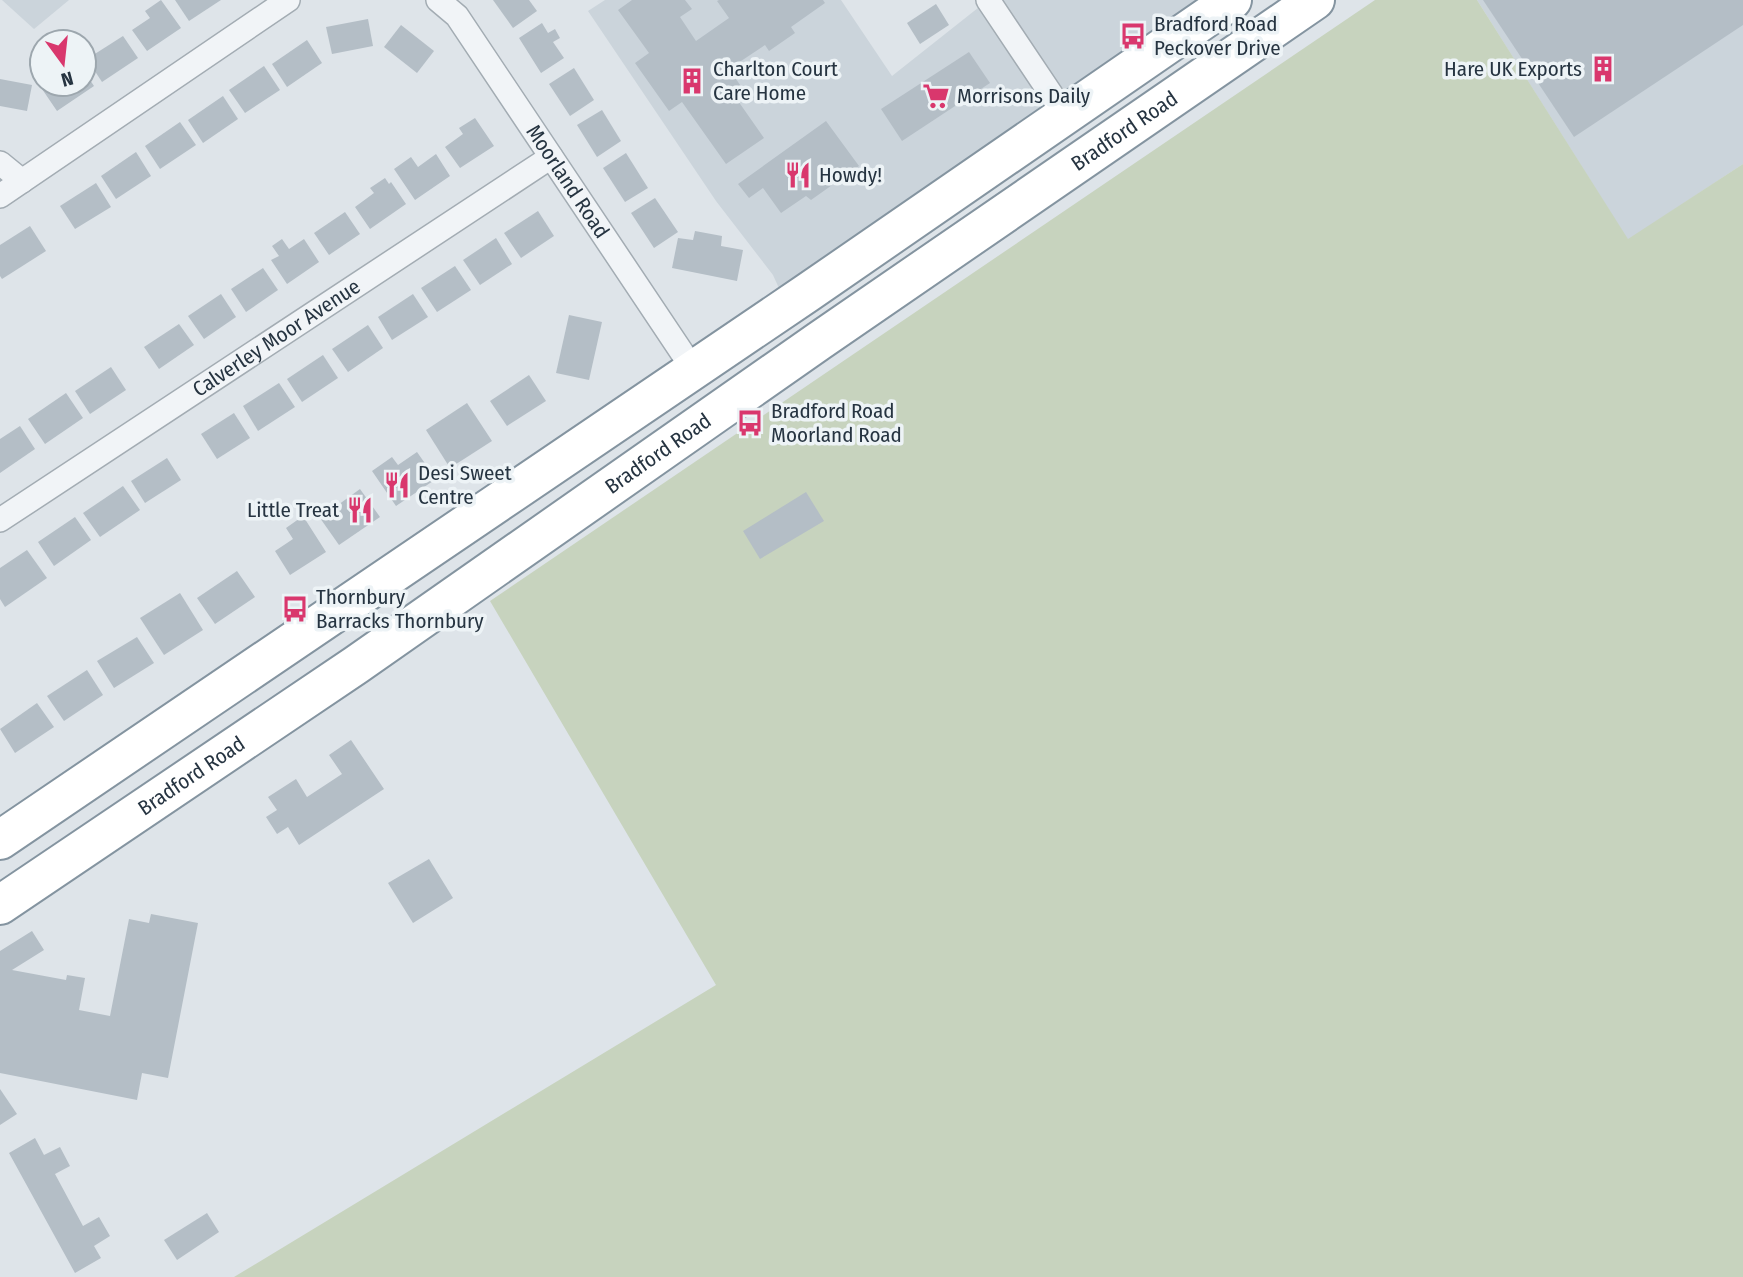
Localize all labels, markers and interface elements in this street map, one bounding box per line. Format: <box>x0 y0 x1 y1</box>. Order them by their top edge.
place label: Bradford Road Peckover Drive <box>1154 11 1281 61</box>
bus stop icon: Bradford Road Peckover Drive <box>1118 21 1148 51</box>
north arrow <box>28 28 98 98</box>
building icon: Hare UK Exports <box>1588 54 1618 84</box>
place label: Charlton Court Care Home <box>713 56 838 106</box>
place label: Hare UK Exports <box>1444 56 1582 82</box>
text: N <box>59 66 76 92</box>
building icon: Charlton Court Care Home <box>677 66 707 96</box>
supermarket icon: Morrisons Daily <box>921 81 951 111</box>
place label: Morrisons Daily <box>957 83 1091 109</box>
street label: Bradford Road <box>1066 85 1183 177</box>
street label: Moorland Road <box>520 120 615 243</box>
restaurant icon: Howdy! <box>783 160 813 190</box>
place label: Howdy! <box>819 162 882 188</box>
street label: Calverley Moor Avenue <box>188 273 365 403</box>
place label: Bradford Road Moorland Road <box>771 398 902 448</box>
street label: Bradford Road <box>600 408 716 500</box>
bus stop icon: Bradford Road Moorland Road <box>735 408 765 438</box>
place label: Desi Sweet Centre <box>418 460 512 510</box>
restaurant icon: Desi Sweet Centre <box>382 470 412 500</box>
restaurant icon: Little Treat <box>345 495 375 525</box>
place label: Little Treat <box>247 497 339 523</box>
place label: Thornbury Barracks Thornbury <box>316 584 484 634</box>
bus stop icon: Thornbury Barracks Thornbury <box>280 594 310 624</box>
street label: Bradford Road <box>133 731 250 821</box>

